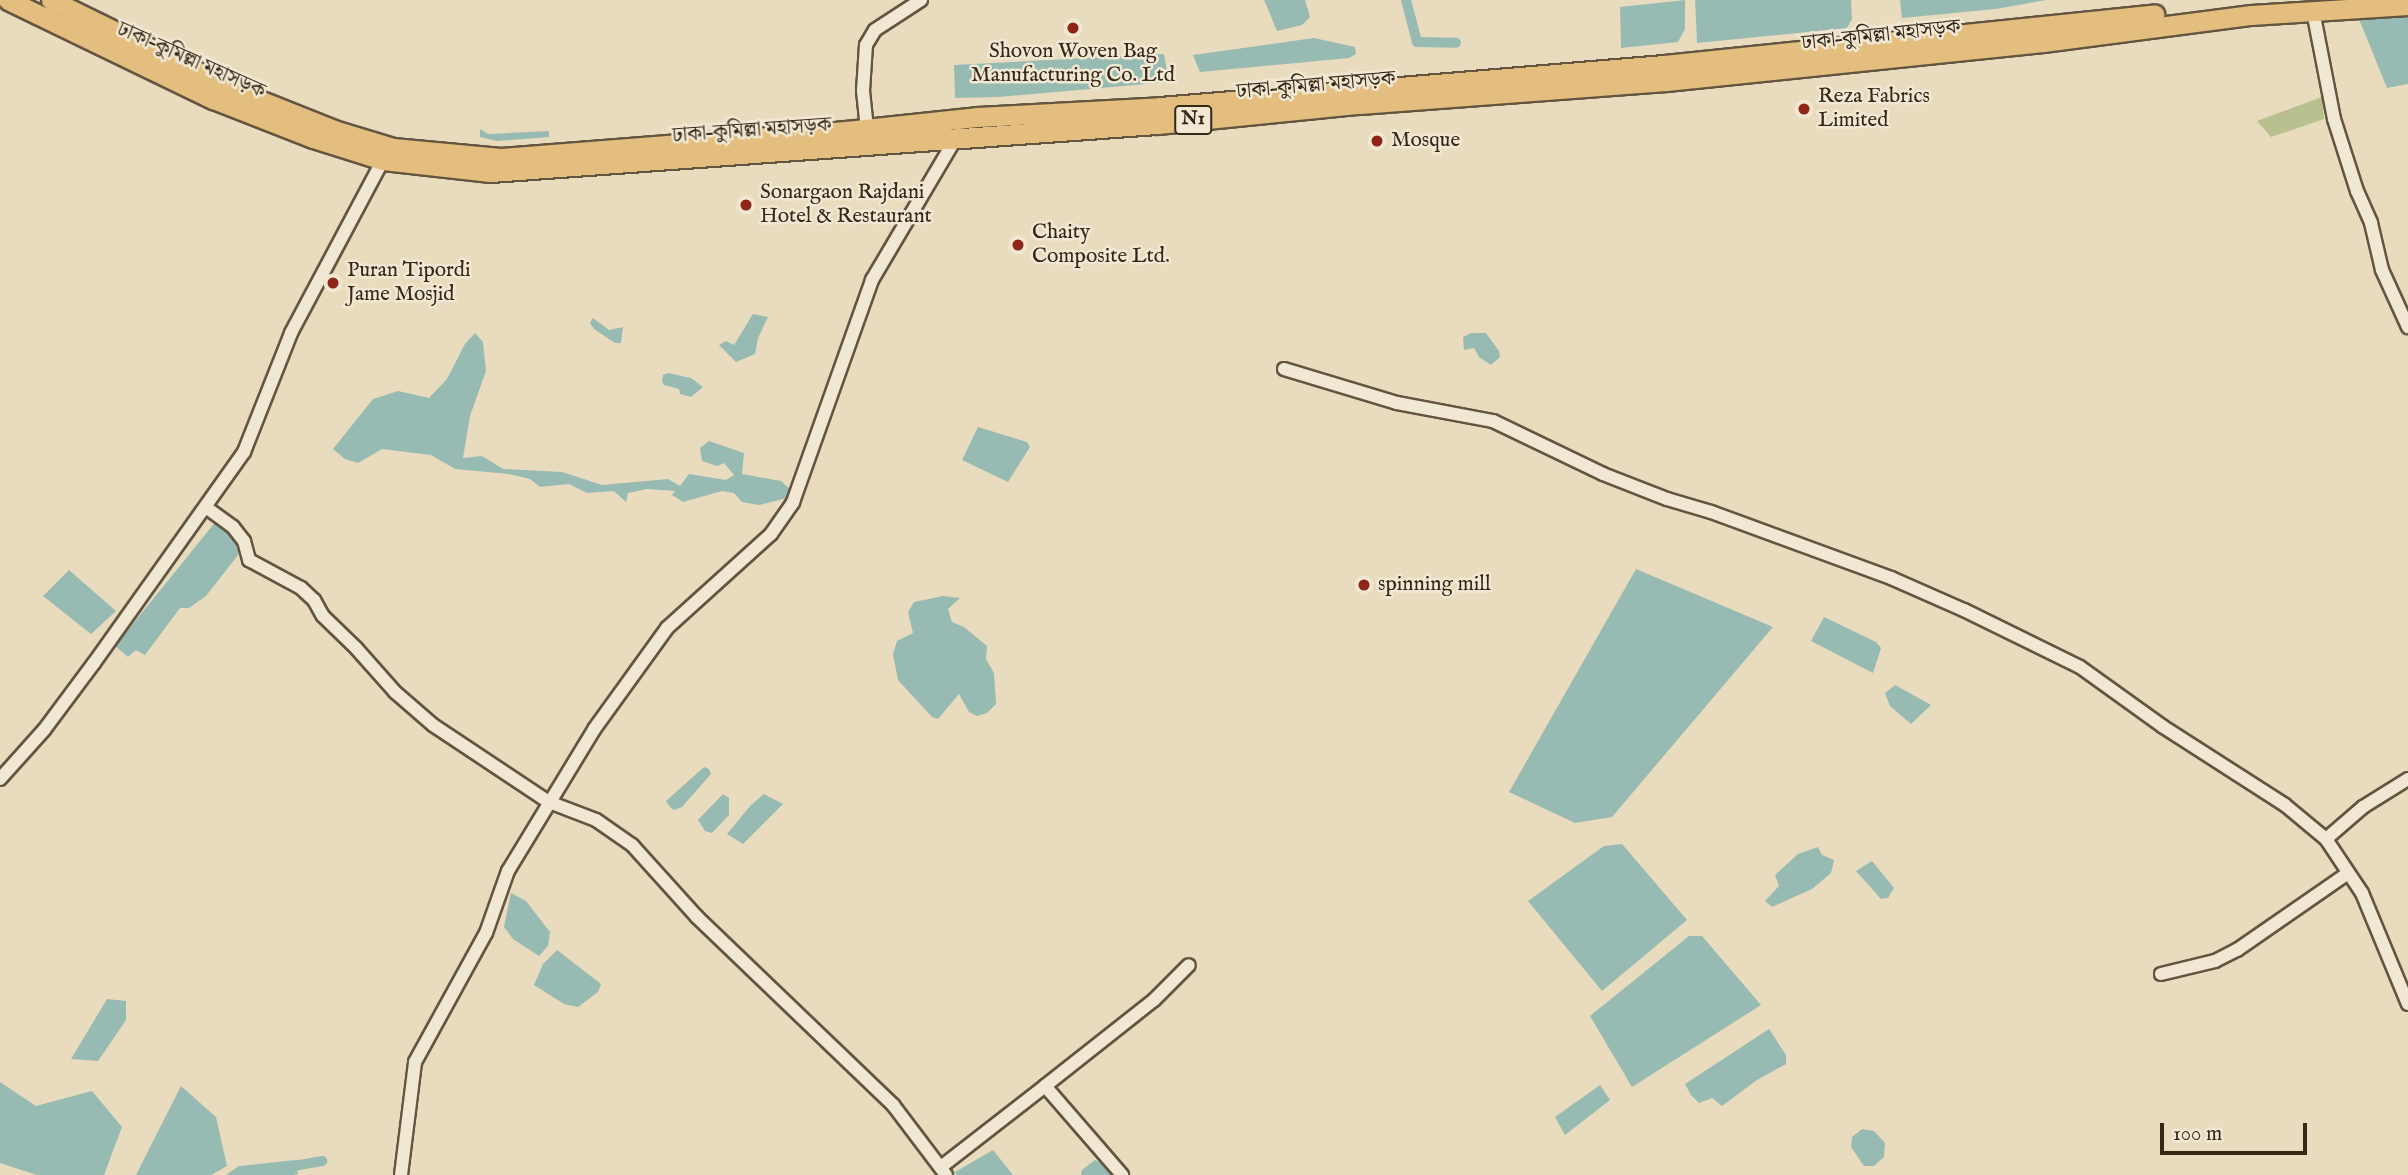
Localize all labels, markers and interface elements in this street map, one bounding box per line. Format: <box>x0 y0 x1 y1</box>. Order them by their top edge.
street label: ঢাকা–কুমিল্লা মহাসড়ক <box>1800 15 1962 57</box>
street label: ঢাকা–কুমিল্লা মহাসড়ক <box>113 17 269 105</box>
marker: Shovon Woven Bag Manufacturing Co. Ltd <box>1065 20 1081 36</box>
place label: Shovon Woven Bag Manufacturing Co. Ltd <box>971 39 1175 89</box>
street label: ঢাকা–কুমিল্লা মহাসড়ক <box>1235 66 1397 106</box>
place label: Reza Fabrics Limited <box>1818 84 1930 134</box>
marker: Reza Fabrics Limited <box>1796 101 1812 117</box>
road number: N1 <box>1174 104 1212 136</box>
street label: ঢাকা–কুমিল্লা মহাসড়ক <box>672 113 832 149</box>
place label: Mosque <box>1391 128 1460 154</box>
marker: Mosque <box>1369 133 1385 149</box>
place label: Sonargaon Rajdani Hotel & Restaurant <box>760 180 932 230</box>
marker: Sonargaon Rajdani Hotel & Restaurant <box>738 197 754 213</box>
place label: Chaity Composite Ltd. <box>1032 220 1170 270</box>
marker: Chaity Composite Ltd. <box>1010 237 1026 253</box>
place label: Puran Tipordi Jame Mosjid <box>347 258 471 308</box>
marker: Puran Tipordi Jame Mosjid <box>325 275 341 291</box>
place label: spinning mill <box>1378 572 1491 598</box>
marker: spinning mill <box>1356 577 1372 593</box>
scale bar <box>2163 1108 2310 1152</box>
text: 100 m <box>2173 1121 2222 1148</box>

